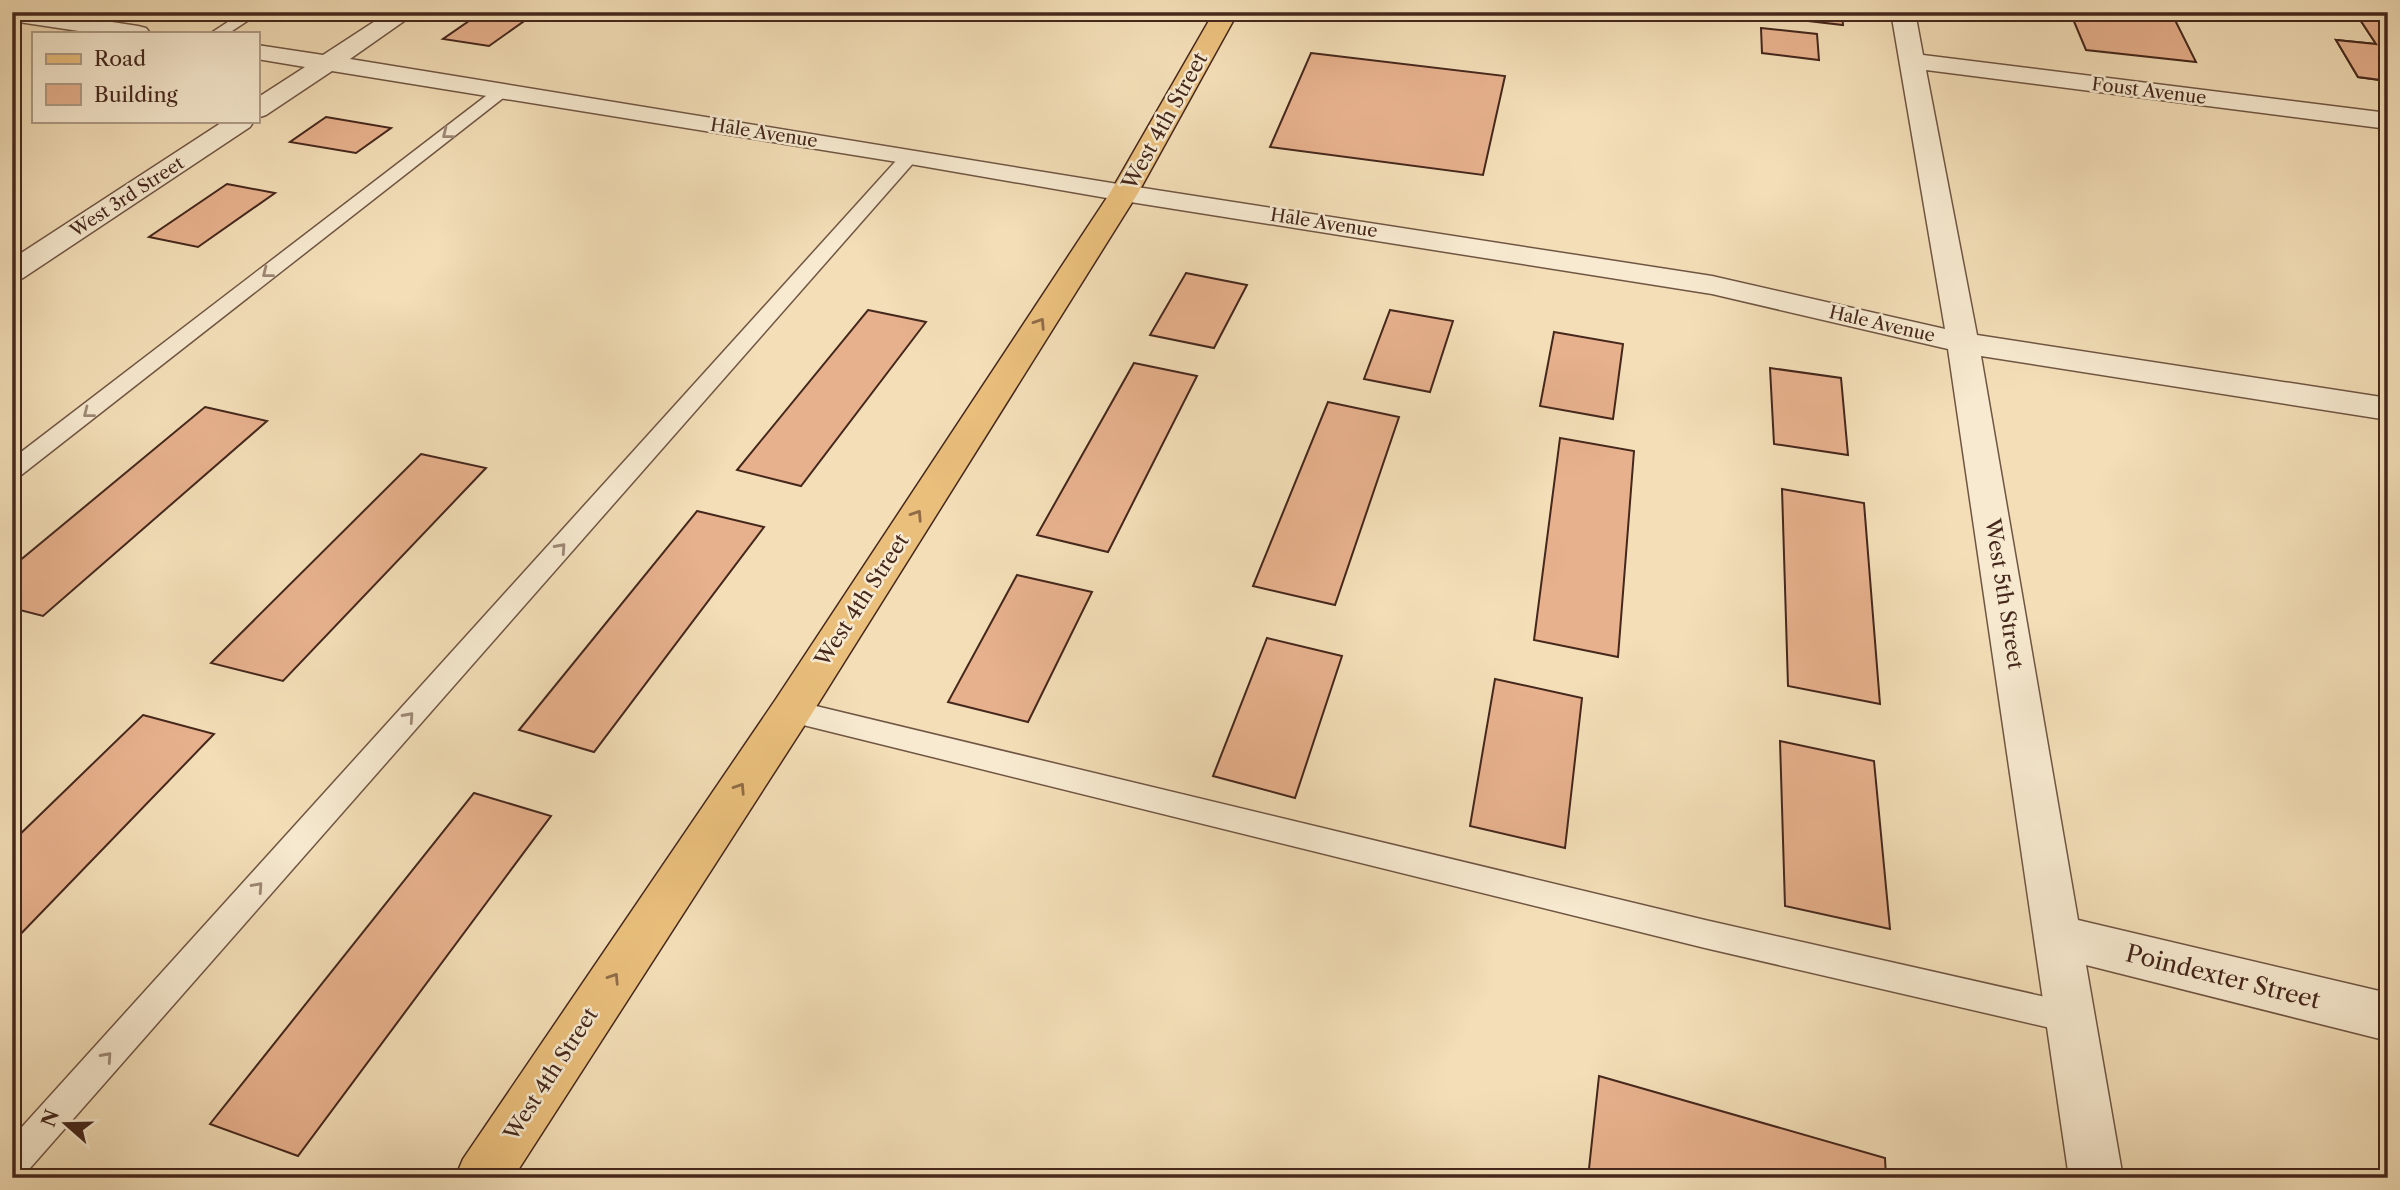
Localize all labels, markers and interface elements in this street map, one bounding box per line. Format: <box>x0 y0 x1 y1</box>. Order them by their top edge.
legend <box>32 32 259 122</box>
text: Road <box>94 46 146 71</box>
street label: West 4th Street <box>1116 47 1213 195</box>
street label: Foust Avenue <box>2090 73 2208 109</box>
text: Building <box>94 82 179 107</box>
street label: Hale Avenue <box>709 114 819 152</box>
one-way arrow <box>442 125 455 138</box>
street label: West 3rd Street <box>65 152 189 242</box>
street label: Hale Avenue <box>1269 204 1379 242</box>
one-way arrow <box>263 265 275 278</box>
street label: Hale Avenue <box>1827 301 1937 347</box>
one-way arrow <box>1032 318 1045 331</box>
one-way arrow <box>83 404 95 417</box>
one-way arrow <box>909 509 922 522</box>
street label: West 5th Street <box>1980 516 2029 672</box>
street label: West 4th Street <box>809 528 914 671</box>
one-way arrow <box>552 543 565 556</box>
one-way arrow <box>401 713 413 726</box>
one-way arrow <box>732 783 744 796</box>
one-way arrow <box>250 882 262 895</box>
street label: Poindexter Street <box>2123 938 2324 1015</box>
one-way arrow <box>606 972 619 985</box>
street label: West 4th Street <box>498 1002 603 1145</box>
one-way arrow <box>98 1052 111 1065</box>
north arrow <box>32 1088 102 1158</box>
text: N <box>37 1107 64 1130</box>

